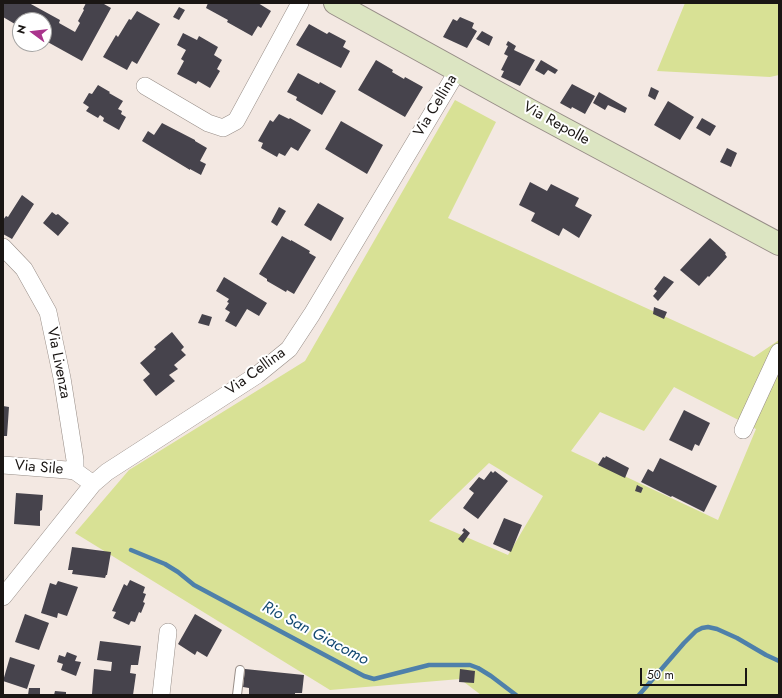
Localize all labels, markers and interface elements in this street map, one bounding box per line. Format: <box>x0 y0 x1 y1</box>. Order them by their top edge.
north arrow <box>12 12 52 52</box>
text: N <box>13 23 30 35</box>
street label: Via Cellina <box>410 72 462 140</box>
street label: Via Repolle <box>520 98 592 150</box>
street label: Via Livenza <box>42 326 74 400</box>
street label: Via Cellina <box>223 344 289 400</box>
street label: Via Sile <box>14 457 64 479</box>
water label: Rio San Giacomo <box>259 598 371 670</box>
scale bar <box>642 660 749 686</box>
text: 50 m <box>647 666 674 684</box>

